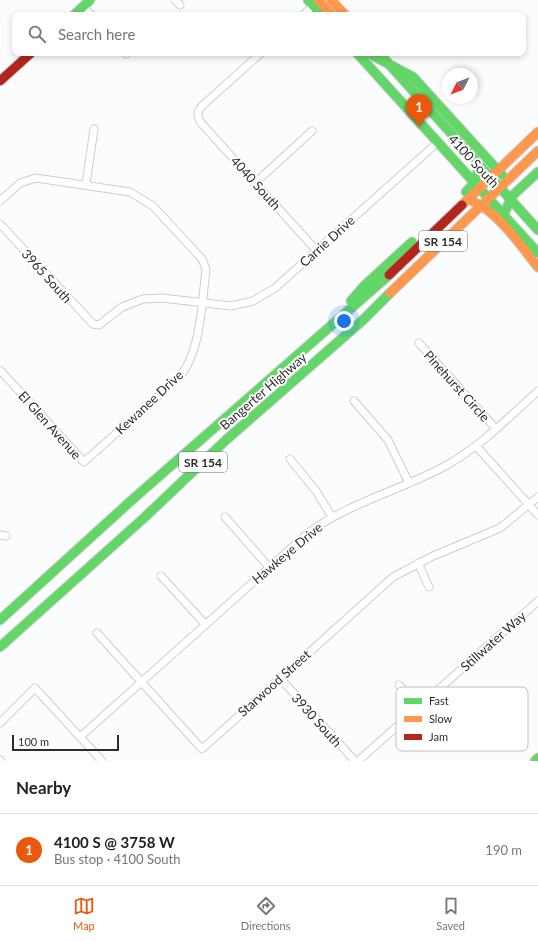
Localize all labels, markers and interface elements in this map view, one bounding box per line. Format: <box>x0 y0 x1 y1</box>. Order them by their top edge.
search box <box>12 12 526 56</box>
icon: search <box>26 23 48 45</box>
text: Search here <box>58 25 135 43</box>
north arrow <box>442 68 478 104</box>
pin: 1 <box>406 94 432 127</box>
street label: 4100 South <box>445 131 503 191</box>
street label: 4040 South <box>228 153 284 213</box>
street label: Carrie Drive <box>296 212 358 270</box>
road number: SR 154 <box>419 231 467 251</box>
street label: 3965 South <box>19 246 75 306</box>
your location <box>334 311 354 331</box>
street label: Pinehurst Circle <box>421 347 493 425</box>
street label: Bangerter Highway <box>216 349 310 433</box>
street label: Kewanee Drive <box>112 366 186 437</box>
street label: El Glen Avenue <box>15 388 85 463</box>
road number: SR 154 <box>179 452 227 472</box>
street label: Hawkeye Drive <box>249 519 326 587</box>
street label: Stillwater Way <box>457 607 529 674</box>
street label: Starwood Street <box>234 646 314 720</box>
legend <box>396 687 528 751</box>
street label: 3930 South <box>289 690 345 750</box>
text: Fast <box>429 694 449 707</box>
text: Slow <box>429 712 453 725</box>
text: Jam <box>429 730 448 743</box>
scale bar <box>12 733 119 752</box>
text: 100 m <box>18 735 49 748</box>
text: Nearby <box>16 777 71 798</box>
text: 4100 S @ 3758 W <box>54 833 175 851</box>
text: 1 <box>25 842 33 858</box>
text: 190 m <box>485 842 522 858</box>
text: Bus stop · 4100 South <box>54 851 180 867</box>
tab: Map <box>73 895 95 932</box>
tab: Directions <box>241 895 290 932</box>
tab: Saved <box>436 895 465 932</box>

